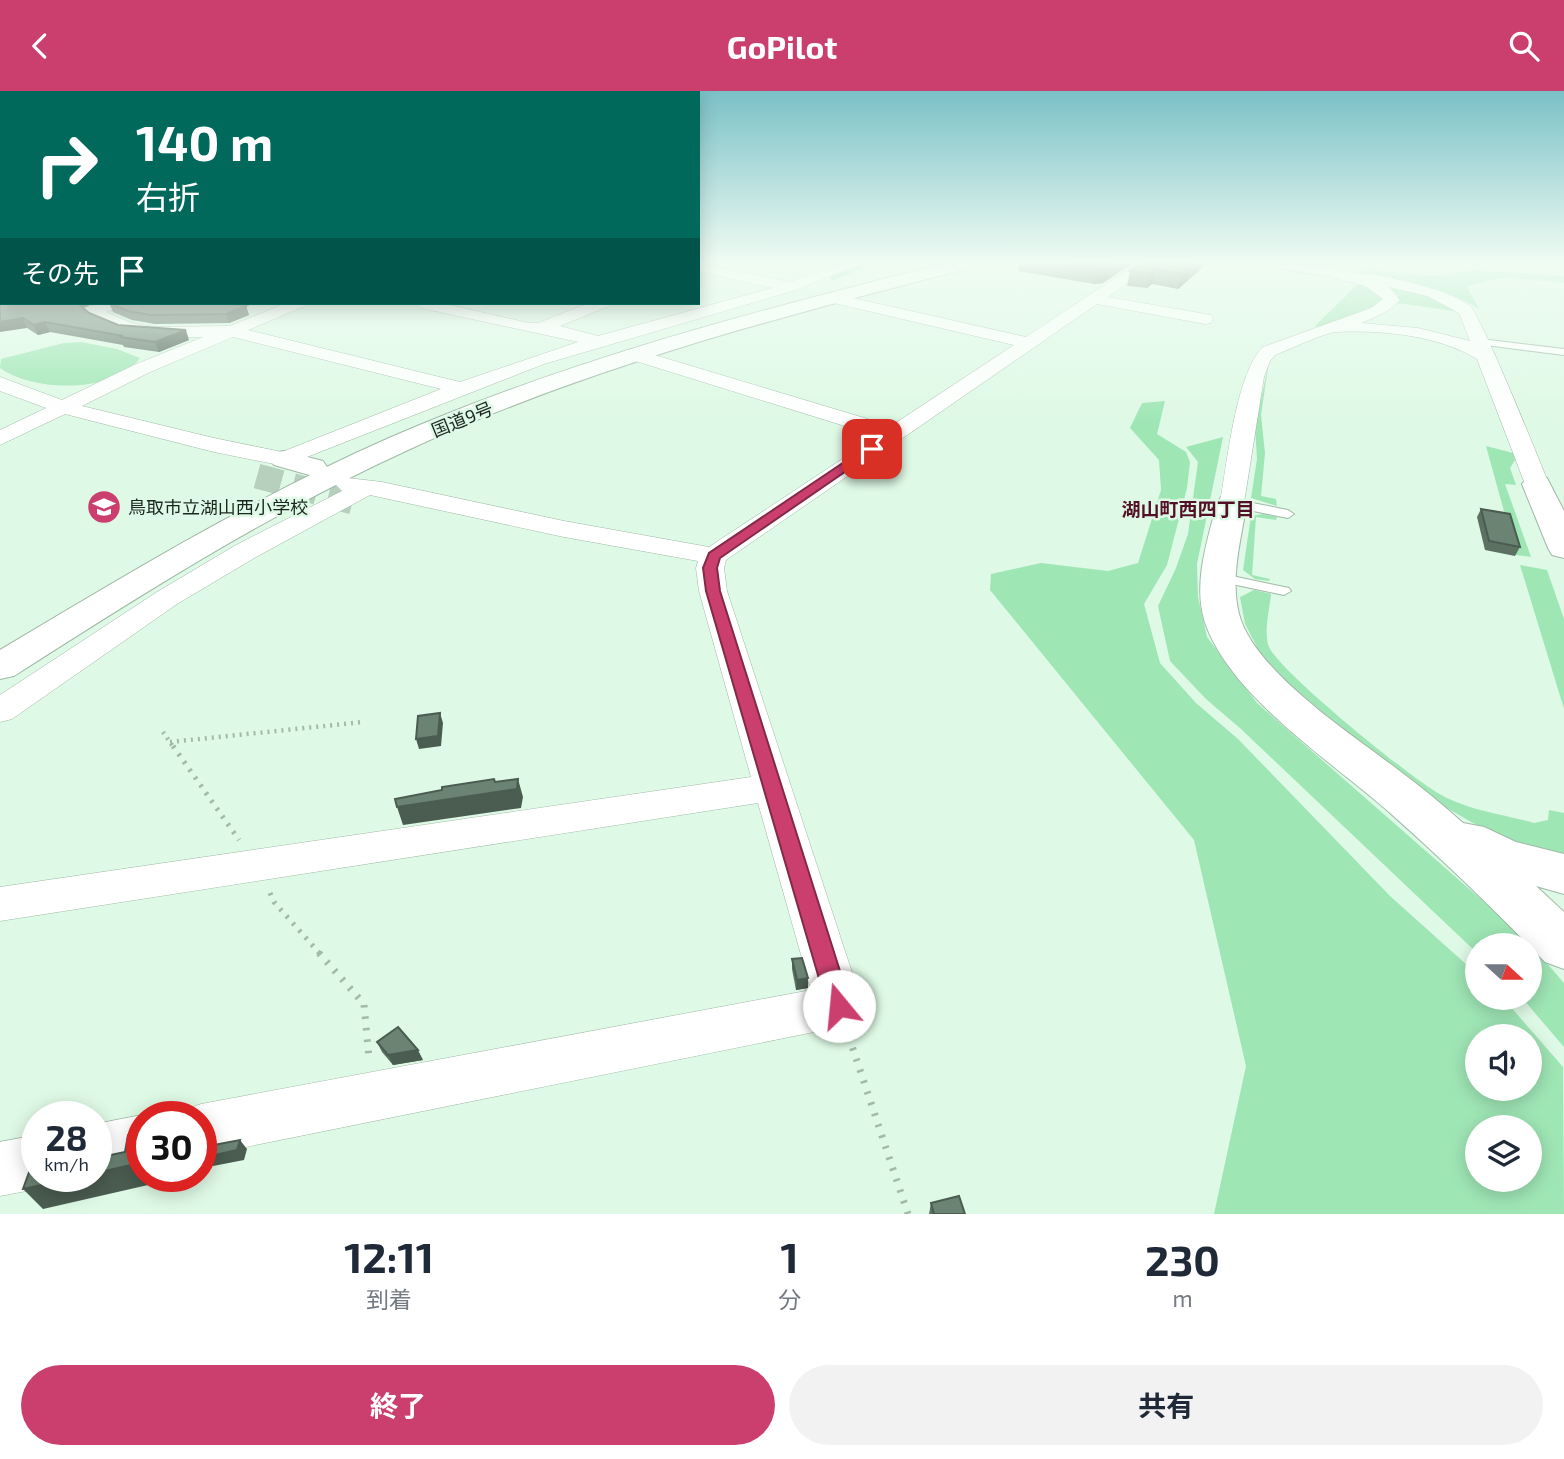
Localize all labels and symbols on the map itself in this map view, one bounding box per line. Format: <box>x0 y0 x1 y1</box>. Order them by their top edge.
street label: 国道9号 <box>428 397 496 441</box>
pin <box>842 419 902 479</box>
school or university icon: 鳥取市立湖山西小学校 <box>85 488 123 526</box>
place label: 鳥取市立湖山西小学校 <box>128 496 308 518</box>
district label: 湖山町西四丁目 <box>1121 497 1255 520</box>
north arrow <box>1465 933 1542 1010</box>
position arrow <box>802 969 876 1043</box>
speed limit sign: 30 <box>126 1101 217 1192</box>

